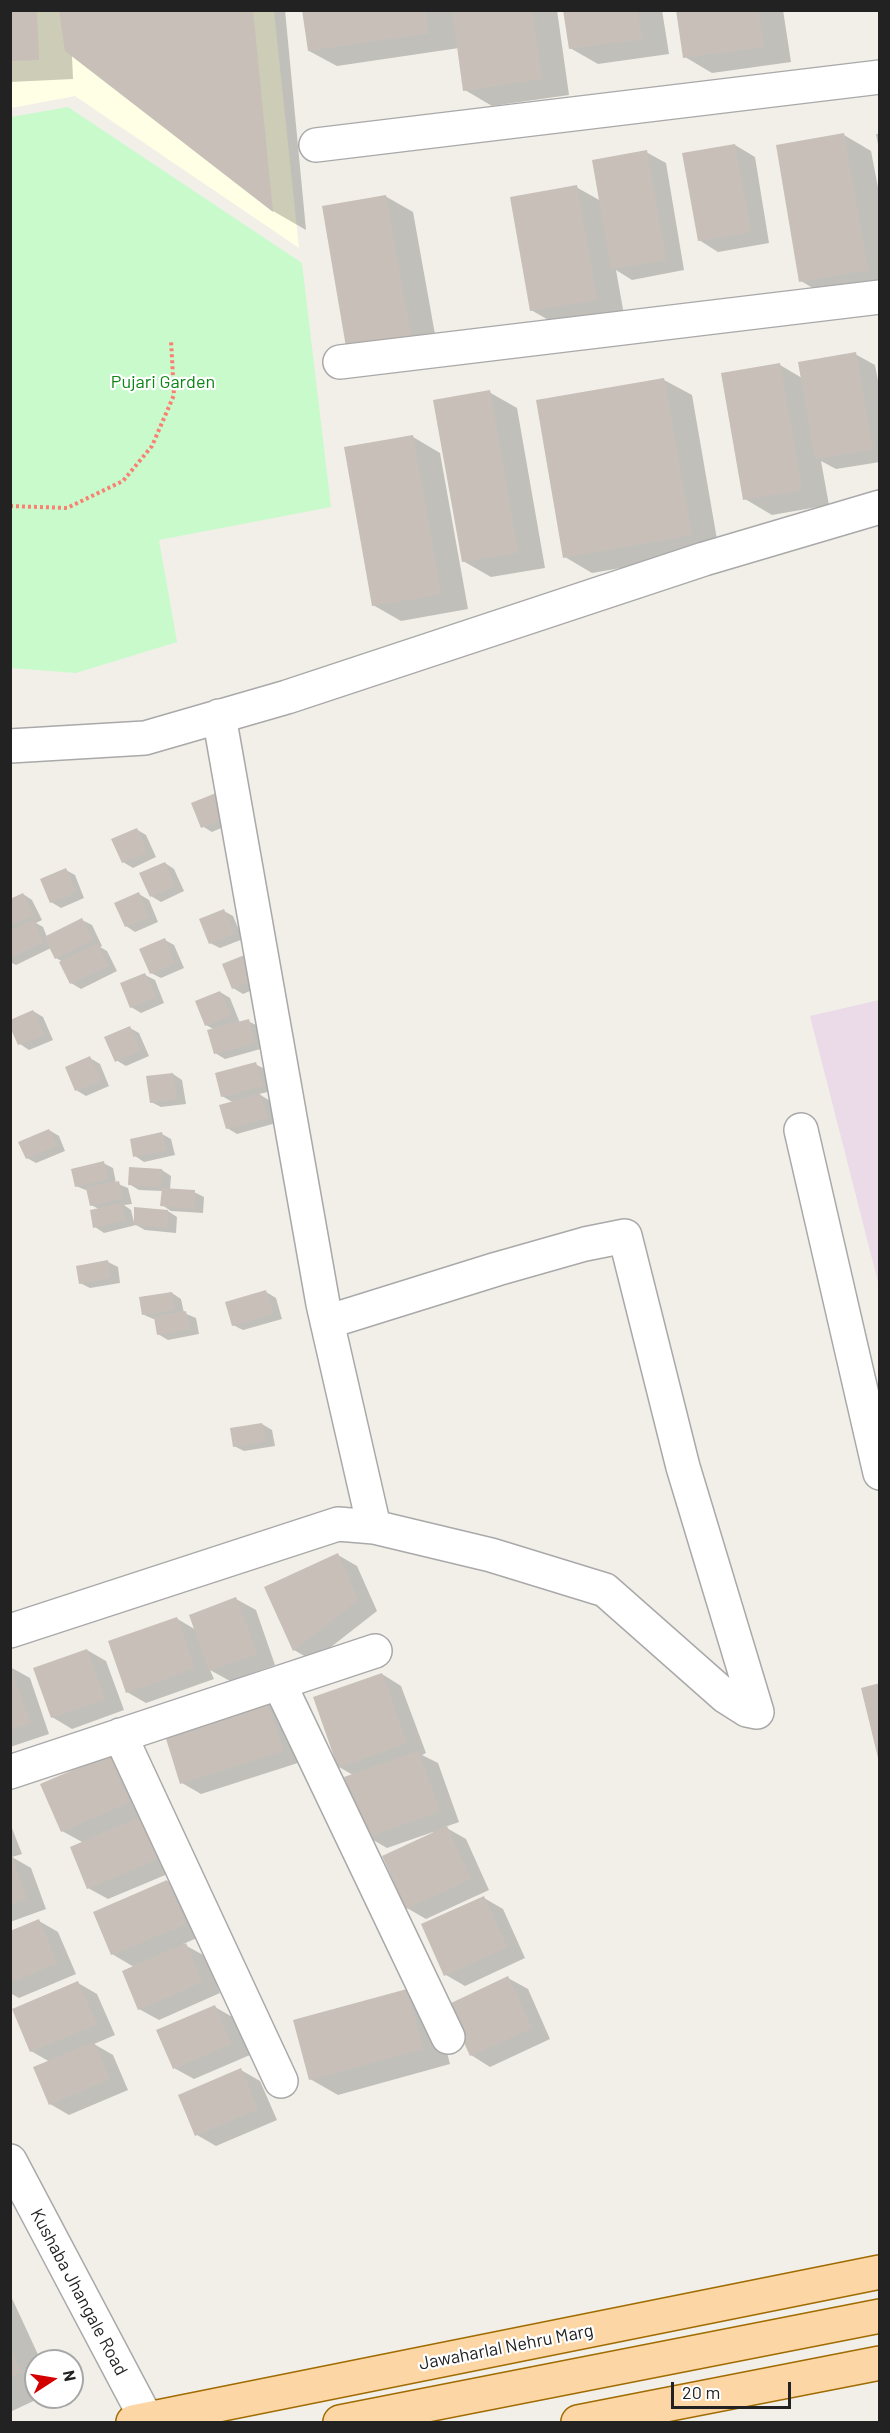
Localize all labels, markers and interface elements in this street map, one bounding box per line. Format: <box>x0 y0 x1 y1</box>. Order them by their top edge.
park label: Pujari Garden <box>111 371 215 393</box>
street label: Kushaba Jhangale Road <box>26 2205 132 2379</box>
street label: Jawaharlal Nehru Marg <box>417 2319 595 2375</box>
north arrow <box>24 2349 84 2409</box>
text: N <box>60 2368 81 2383</box>
scale bar <box>674 2370 794 2408</box>
text: 20 m <box>682 2381 720 2403</box>

